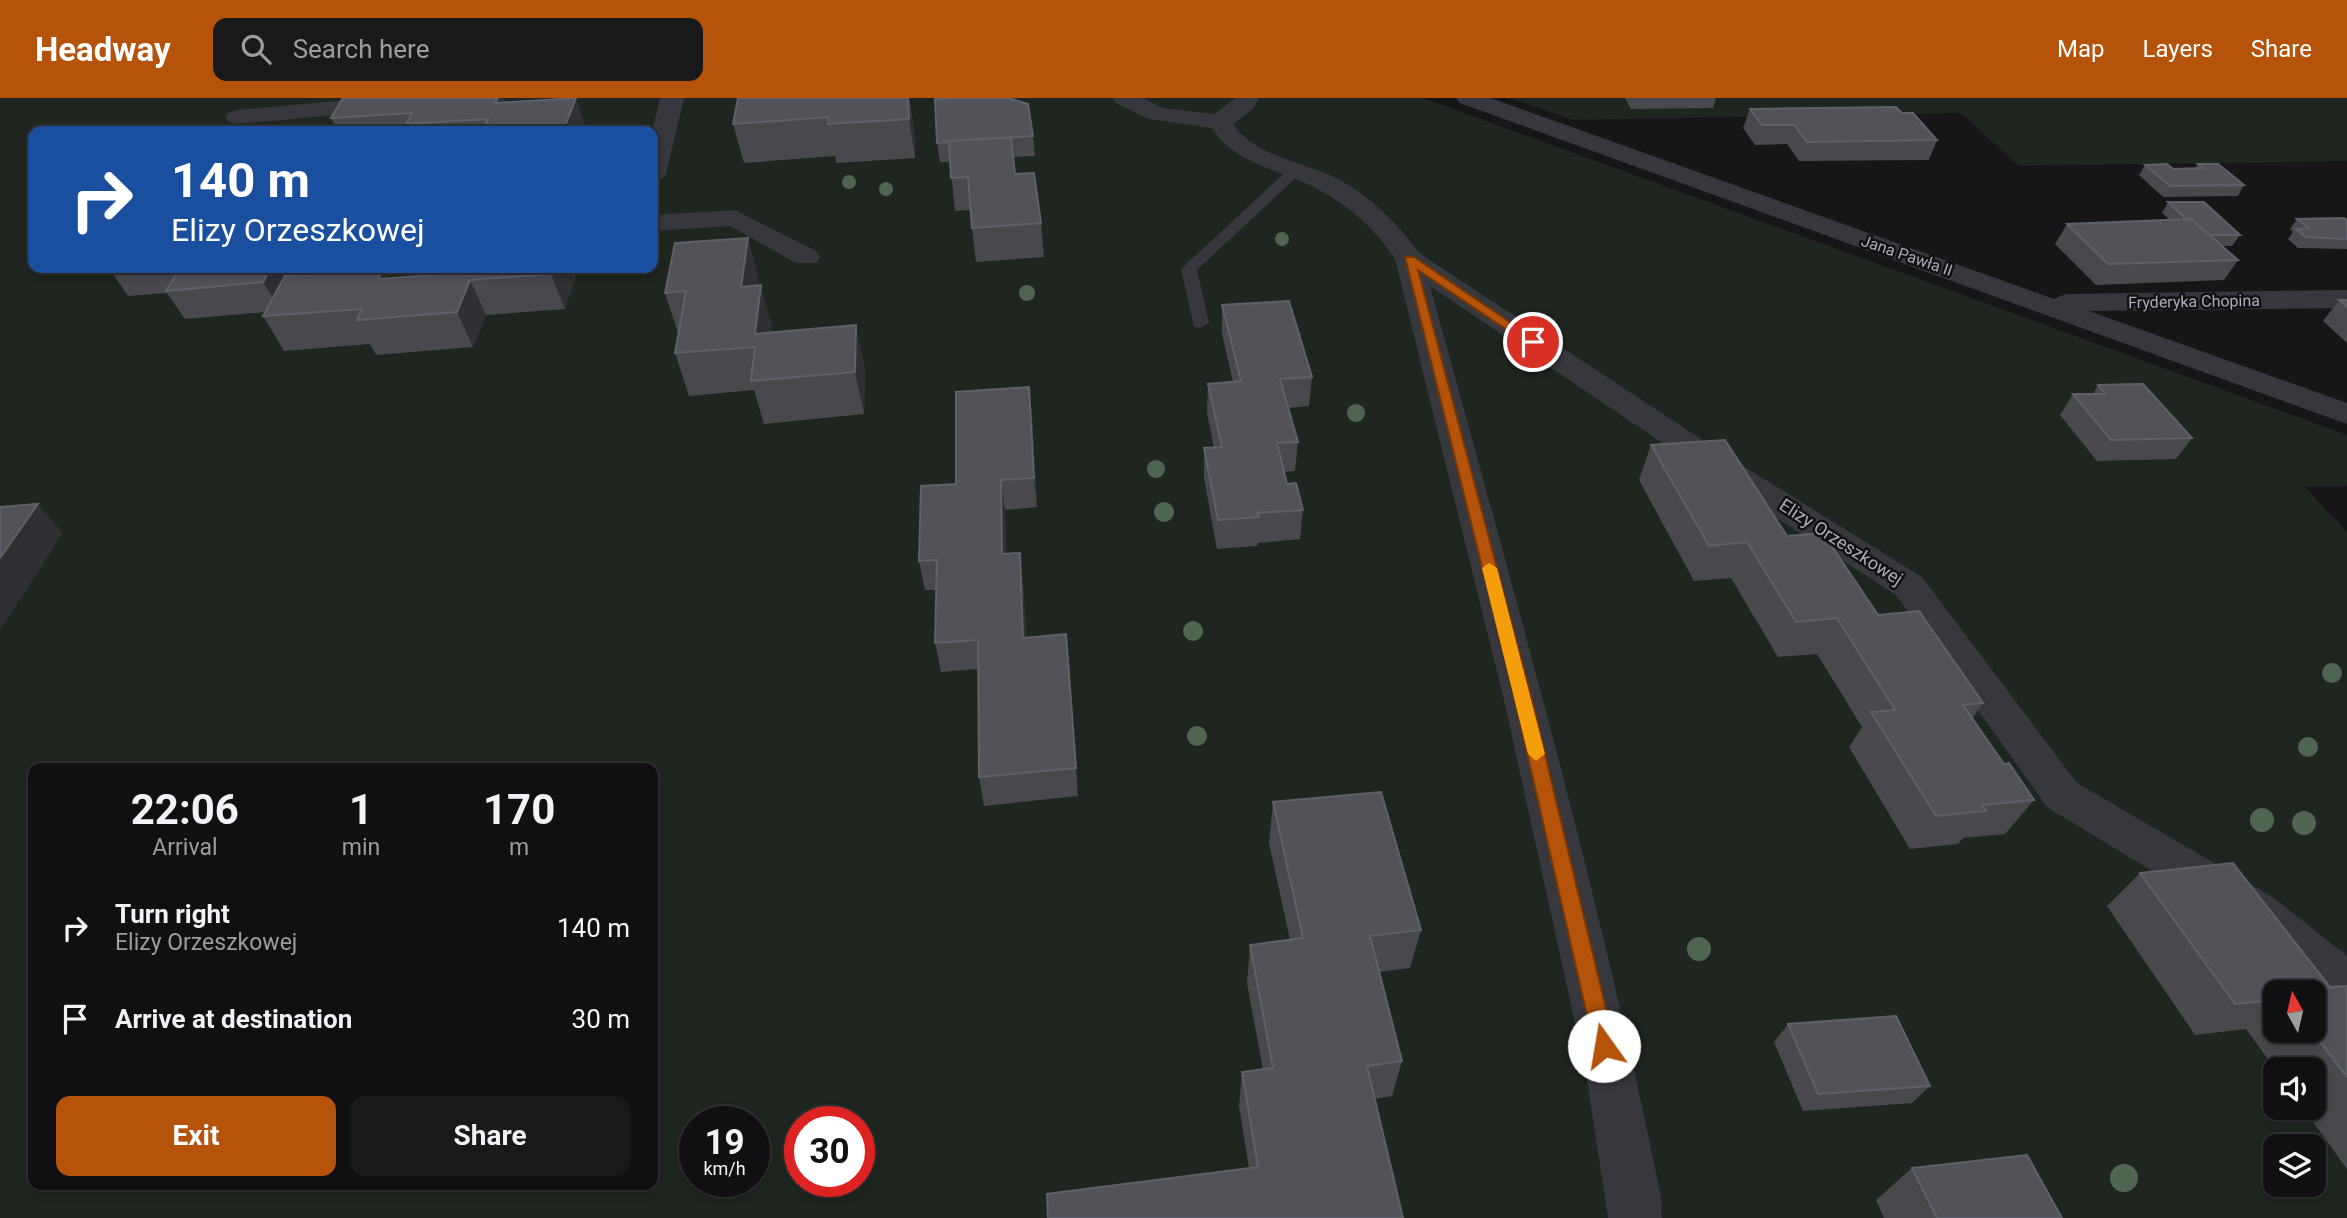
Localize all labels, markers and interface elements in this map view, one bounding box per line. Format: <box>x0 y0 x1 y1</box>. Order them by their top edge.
search box <box>213 18 703 81</box>
text: Headway <box>35 30 171 69</box>
icon: search <box>237 30 275 68</box>
text: Search here <box>293 34 429 64</box>
text: Map <box>2057 35 2105 63</box>
text: Layers <box>2143 35 2213 63</box>
text: Share <box>2251 35 2312 63</box>
text: 140 m <box>171 152 310 209</box>
icon: right <box>56 154 147 245</box>
text: Elizy Orzeszkowej <box>171 211 425 249</box>
street label: Jana Pawła II <box>1859 231 1955 280</box>
street label: Fryderyka Chopina <box>2128 291 2260 312</box>
pin <box>1503 312 1563 372</box>
icon: arrive <box>1514 323 1552 361</box>
street label: Elizy Orzeszkowej <box>1776 494 1907 589</box>
text: 22:06 <box>131 785 239 834</box>
text: 1 <box>349 785 373 834</box>
text: 170 <box>483 785 555 834</box>
text: Arrival <box>152 834 218 861</box>
text: min <box>342 834 380 861</box>
text: m <box>509 834 529 861</box>
text: Turn right <box>115 899 230 929</box>
icon: right <box>56 909 94 947</box>
text: 140 m <box>557 913 630 943</box>
text: Elizy Orzeszkowej <box>115 929 297 956</box>
north arrow <box>2263 980 2326 1043</box>
map controls <box>2263 980 2326 1197</box>
icon: arrive <box>56 1000 94 1038</box>
text: Arrive at destination <box>115 1004 352 1034</box>
text: 30 m <box>572 1004 630 1034</box>
position arrow <box>1567 1009 1641 1083</box>
button: sound <box>2263 1057 2326 1120</box>
button: Exit <box>56 1096 336 1176</box>
button: Share <box>350 1096 630 1176</box>
speed limit sign: 30 <box>784 1106 875 1197</box>
text: 19 <box>704 1122 745 1163</box>
button: layers <box>2263 1134 2326 1197</box>
text: km/h <box>703 1158 746 1179</box>

